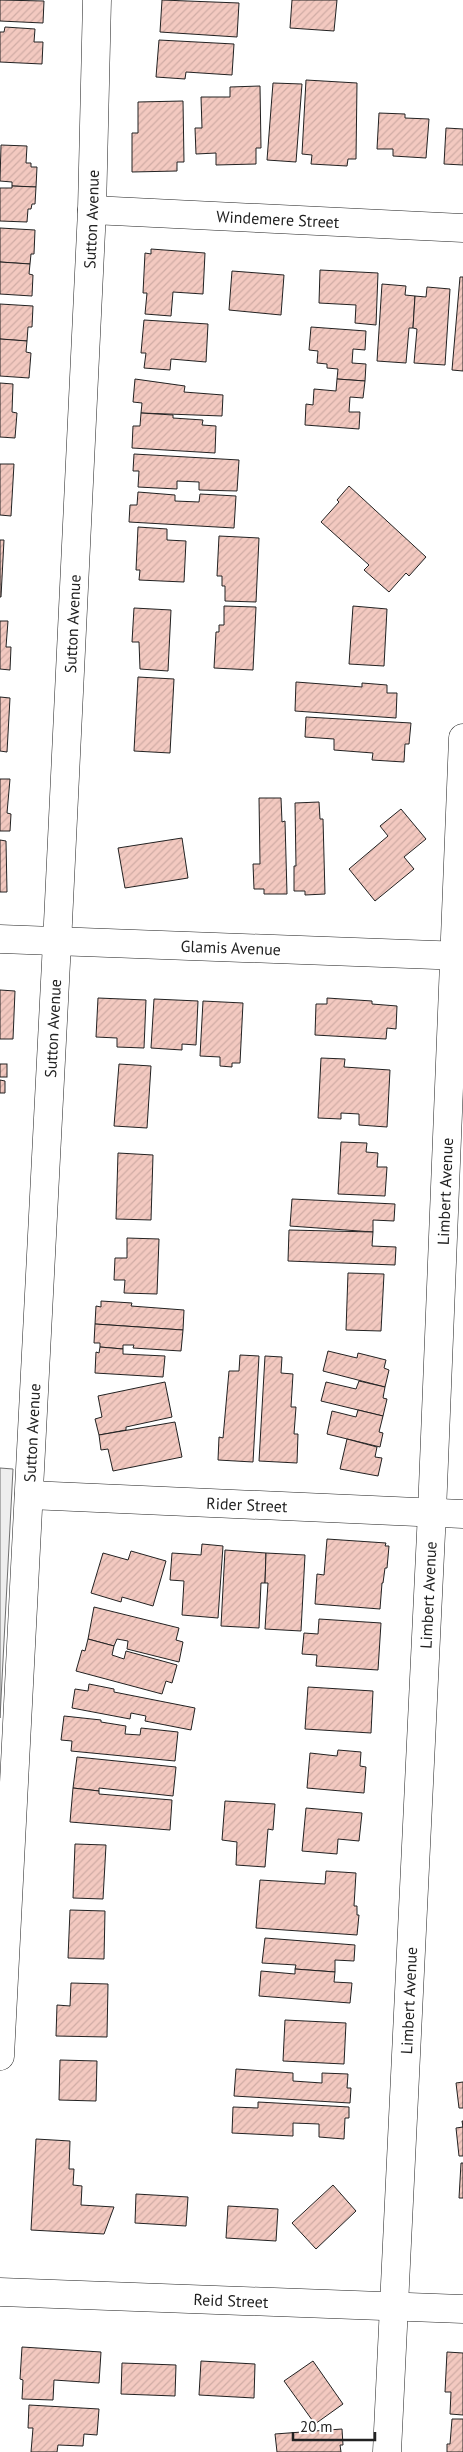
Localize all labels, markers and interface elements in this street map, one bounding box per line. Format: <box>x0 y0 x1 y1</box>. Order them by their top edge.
street label: Sutton Avenue <box>79 170 103 269</box>
street label: Windemere Street <box>216 206 340 232</box>
street label: Sutton Avenue <box>60 574 85 674</box>
street label: Glamis Avenue <box>180 936 281 959</box>
street label: Sutton Avenue <box>40 978 65 1078</box>
street label: Limbert Avenue <box>433 1137 457 1245</box>
street label: Sutton Avenue <box>19 1383 44 1483</box>
street label: Rider Street <box>206 1493 288 1516</box>
street label: Limbert Avenue <box>415 1541 441 1649</box>
street label: Limbert Avenue <box>396 1946 421 2055</box>
street label: Reid Street <box>193 2289 269 2312</box>
scale bar <box>293 2410 376 2442</box>
text: 20 m <box>300 2417 333 2436</box>

